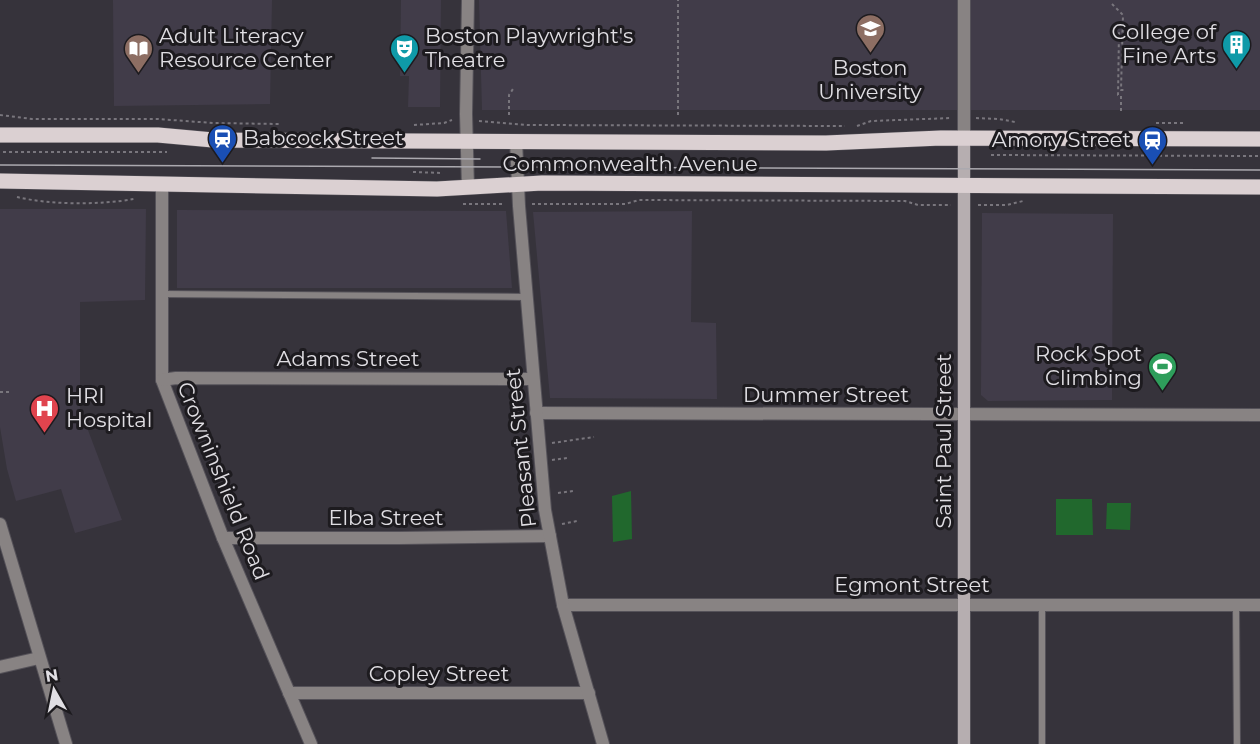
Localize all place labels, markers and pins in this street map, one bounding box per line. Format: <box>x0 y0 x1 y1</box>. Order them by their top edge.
school or university icon: Boston University <box>854 13 886 55</box>
place label: College of Fine Arts <box>1112 19 1217 68</box>
place label: Adult Literacy Resource Center <box>159 23 333 72</box>
place label: Boston Playwright's Theatre <box>425 23 633 72</box>
building icon: College of Fine Arts <box>1221 28 1253 70</box>
library icon: Adult Literacy Resource Center <box>122 32 154 74</box>
theatre icon: Boston Playwright's Theatre <box>388 32 420 74</box>
place label: Boston University <box>818 55 922 104</box>
station icon: Babcock Street <box>206 122 238 164</box>
station icon: Amory Street <box>1136 124 1168 166</box>
place label: Babcock Street <box>243 125 403 150</box>
place label: Amory Street <box>992 127 1131 152</box>
place label: Rock Spot Climbing <box>1035 341 1142 390</box>
sports icon: Rock Spot Climbing <box>1147 350 1179 392</box>
place label: HRI Hospital <box>66 383 152 432</box>
hospital icon: HRI Hospital <box>29 392 61 434</box>

